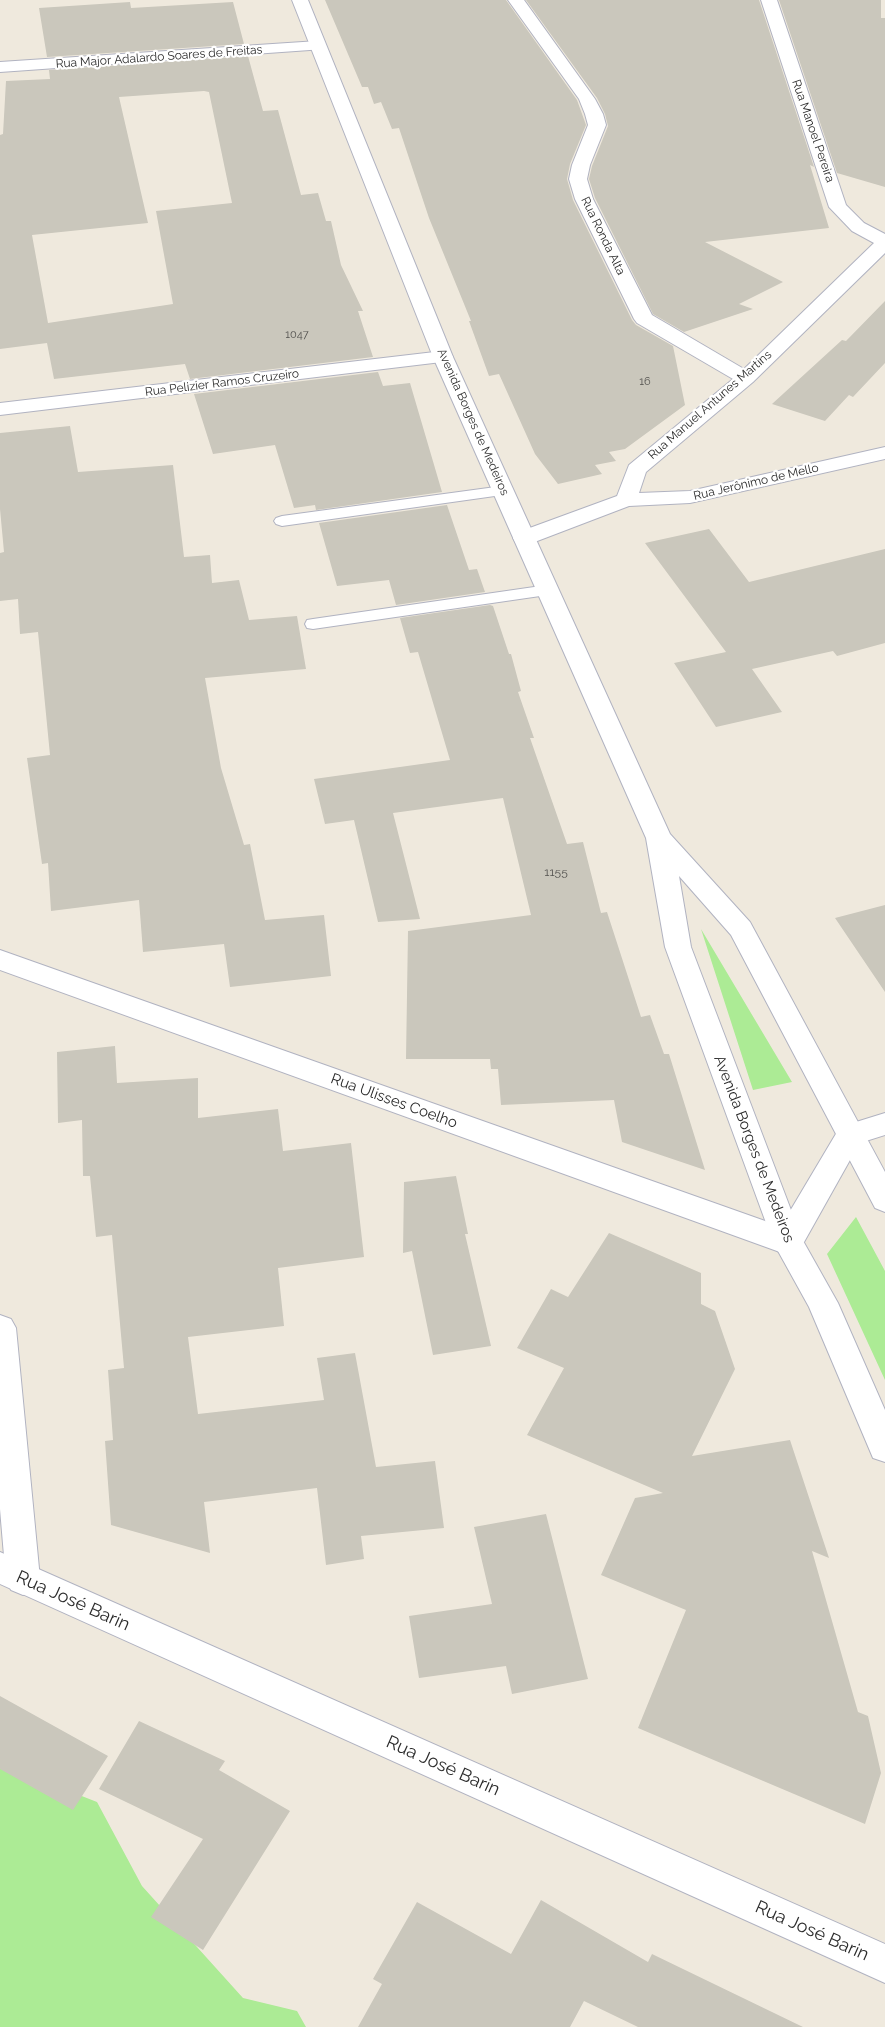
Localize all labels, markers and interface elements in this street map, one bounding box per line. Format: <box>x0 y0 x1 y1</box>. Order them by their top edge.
street label: Rua Major Adalardo Soares de Freitas <box>55 43 263 71</box>
street label: Rua Manoel Pereira <box>789 78 837 184</box>
street label: Rua Ronda Alta <box>578 195 628 277</box>
house number: 1047 <box>285 328 309 342</box>
street label: Avenida Borges de Medeiros <box>434 346 512 498</box>
street label: Rua Manuel Antunes Martins <box>645 348 775 462</box>
street label: Rua Pelizier Ramos Cruzeiro <box>144 366 300 400</box>
house number: 16 <box>639 375 651 389</box>
street label: Rua Jerônimo de Mello <box>692 461 820 503</box>
house number: 1155 <box>544 865 568 879</box>
street label: Avenida Borges de Medeiros <box>710 1053 798 1245</box>
street label: Rua Ulisses Coelho <box>328 1070 460 1132</box>
street label: Rua José Barin <box>13 1566 133 1636</box>
street label: Rua José Barin <box>383 1731 503 1801</box>
street label: Rua José Barin <box>752 1896 872 1966</box>

